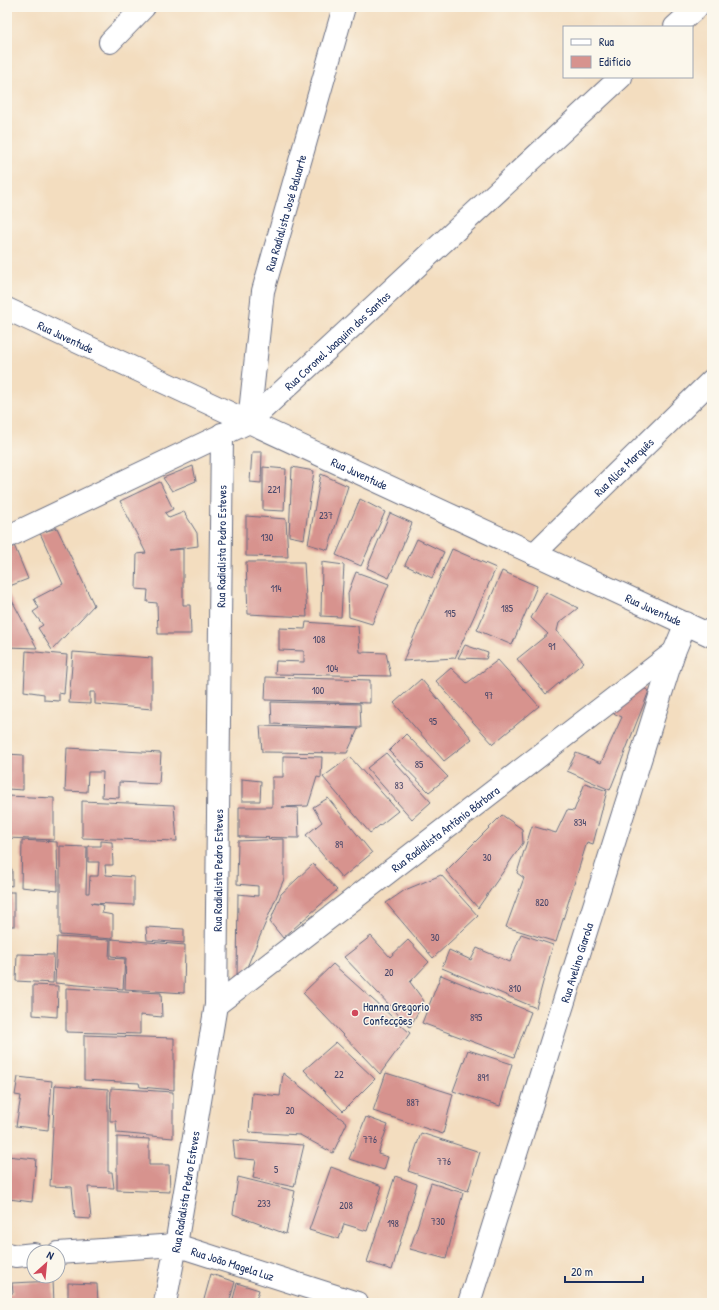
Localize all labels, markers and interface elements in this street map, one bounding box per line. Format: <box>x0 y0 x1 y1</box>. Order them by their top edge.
legend <box>563 26 693 78</box>
text: Rua <box>599 33 614 50</box>
text: Edifício <box>599 53 631 70</box>
street label: Rua Radialista José Baluarte <box>261 152 310 273</box>
street label: Rua Coronel Joaquim dos Santos <box>280 287 394 394</box>
street label: Rua Juventude <box>35 316 97 357</box>
street label: Rua Alice Marquês <box>590 433 657 500</box>
street label: Rua Juventude <box>329 453 391 494</box>
house number: 221 <box>268 483 281 496</box>
street label: Rua Radialista Pedro Esteves <box>212 485 230 608</box>
house number: 237 <box>319 509 333 522</box>
house number: 130 <box>261 531 274 544</box>
house number: 114 <box>270 582 282 595</box>
street label: Rua Juventude <box>623 589 685 630</box>
house number: 185 <box>501 602 514 615</box>
house number: 195 <box>444 607 457 620</box>
house number: 108 <box>313 633 325 646</box>
house number: 91 <box>548 640 556 653</box>
house number: 104 <box>326 662 338 675</box>
house number: 100 <box>312 684 325 697</box>
house number: 97 <box>485 689 493 702</box>
house number: 95 <box>429 715 438 728</box>
house number: 85 <box>415 758 424 771</box>
house number: 83 <box>395 779 404 792</box>
street label: Rua Radialista Antônio Bárbara <box>387 781 503 876</box>
street label: Rua Radialista Pedro Esteves <box>208 809 227 932</box>
house number: 834 <box>574 816 587 829</box>
house number: 89 <box>335 838 343 851</box>
house number: 30 <box>483 851 492 864</box>
house number: 820 <box>535 896 549 909</box>
street label: Rua Avelino Giarola <box>556 920 597 1004</box>
house number: 30 <box>431 931 440 944</box>
house number: 20 <box>384 966 394 979</box>
house number: 810 <box>509 982 522 995</box>
place label: Hanna Gregorio Confecções <box>363 998 429 1029</box>
marker: Hanna Gregorio Confecções <box>350 1008 360 1018</box>
house number: 895 <box>470 1011 483 1024</box>
house number: 22 <box>334 1068 344 1081</box>
house number: 891 <box>477 1071 489 1084</box>
house number: 887 <box>406 1096 420 1109</box>
house number: 20 <box>285 1104 295 1117</box>
street label: Rua Radialista Pedro Esteves <box>166 1129 203 1254</box>
house number: 776 <box>363 1133 377 1146</box>
house number: 776 <box>437 1155 451 1168</box>
house number: 5 <box>274 1163 279 1176</box>
house number: 233 <box>257 1197 271 1210</box>
house number: 208 <box>339 1199 353 1212</box>
house number: 730 <box>431 1215 445 1228</box>
house number: 198 <box>387 1217 399 1230</box>
street label: Rua João Magela Luz <box>189 1242 277 1285</box>
north arrow <box>26 1244 66 1284</box>
text: N <box>45 1248 56 1263</box>
scale bar <box>565 1258 643 1284</box>
text: 20 m <box>571 1263 593 1280</box>

